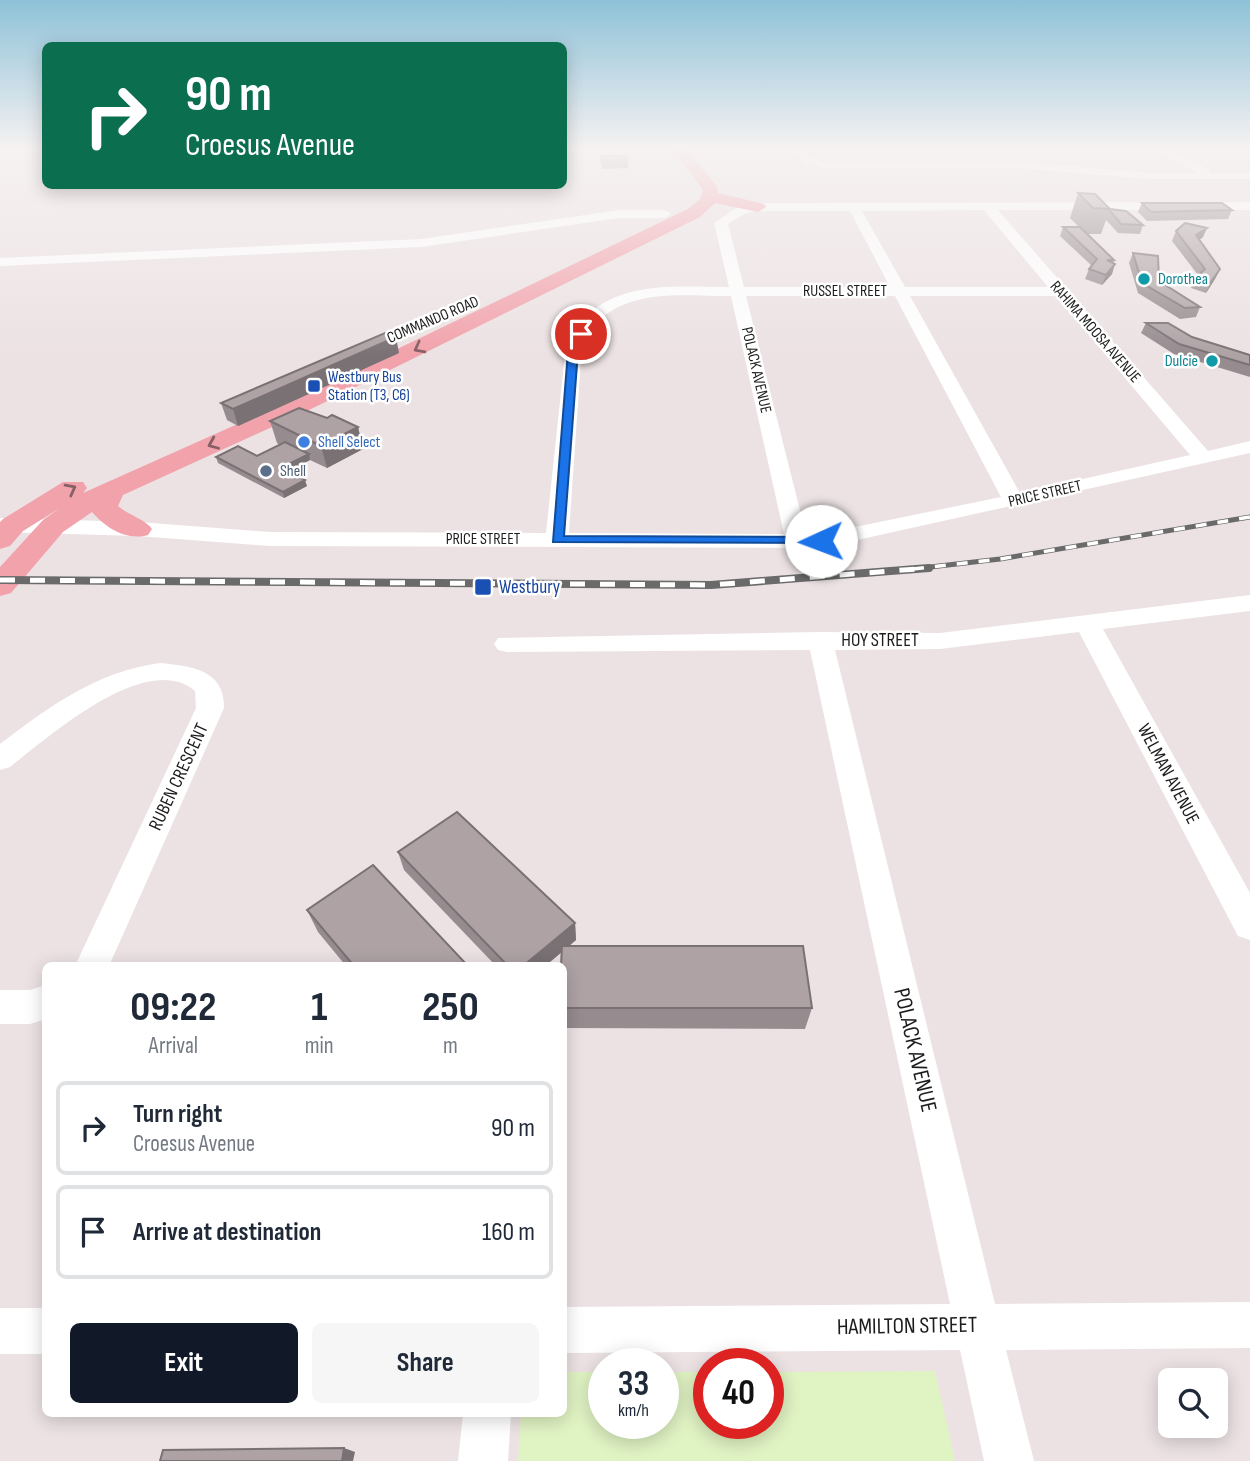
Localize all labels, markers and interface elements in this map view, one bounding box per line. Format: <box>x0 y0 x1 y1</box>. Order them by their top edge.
text: 90 m <box>185 66 272 125</box>
icon: right <box>70 70 161 161</box>
text: Croesus Avenue <box>185 126 355 165</box>
place label: Dorothea <box>1158 270 1208 289</box>
marker: Dorothea <box>1136 271 1152 287</box>
street label: RAHIMA MOOSA AVENUE <box>1046 277 1144 387</box>
street label: RUSSEL STREET <box>803 282 888 301</box>
street label: COMMANDO ROAD <box>384 292 482 348</box>
pin <box>551 304 611 364</box>
icon: arrive <box>562 315 600 353</box>
street label: POLACK AVENUE <box>737 325 775 415</box>
one-way arrow <box>414 339 426 353</box>
place label: Dulcie <box>1165 352 1198 371</box>
marker: Dulcie <box>1204 353 1220 369</box>
place label: Westbury Bus Station (T3, C6) <box>328 368 410 405</box>
marker: Westbury Bus Station (T3, C6) <box>306 378 322 394</box>
place label: Shell Select <box>318 433 381 452</box>
marker: Shell Select <box>296 434 312 450</box>
one-way arrow <box>207 436 220 450</box>
place label: Shell <box>280 462 306 481</box>
marker: Shell <box>258 463 274 479</box>
street label: PRICE STREET <box>1007 476 1084 512</box>
one-way arrow <box>63 484 76 498</box>
position arrow <box>784 504 858 578</box>
street label: PRICE STREET <box>446 530 521 549</box>
place label: Westbury <box>499 576 561 599</box>
marker: Westbury <box>473 577 493 597</box>
street label: HOY STREET <box>841 629 919 652</box>
street label: RUBEN CRESCENT <box>144 720 214 834</box>
street label: WELMAN AVENUE <box>1132 720 1204 828</box>
text: 09:22 <box>130 982 216 1033</box>
text: 1 <box>311 982 327 1033</box>
text: 250 <box>422 982 479 1033</box>
street label: POLACK AVENUE <box>887 985 943 1115</box>
text: Arrival <box>149 1032 198 1060</box>
text: min <box>305 1032 334 1060</box>
text: m <box>443 1032 458 1060</box>
text: Turn right <box>133 1099 222 1130</box>
icon: right <box>74 1109 112 1147</box>
text: 90 m <box>491 1113 535 1144</box>
text: Croesus Avenue <box>133 1130 255 1158</box>
icon: arrive <box>74 1213 112 1251</box>
text: Arrive at destination <box>133 1217 321 1248</box>
text: 160 m <box>482 1217 535 1248</box>
street label: HAMILTON STREET <box>837 1311 977 1341</box>
button: Exit <box>70 1323 298 1403</box>
button: Share <box>312 1323 539 1403</box>
speed limit sign: 40 <box>693 1348 784 1439</box>
text: 33 <box>618 1363 649 1406</box>
map controls <box>1158 1368 1228 1438</box>
button: search <box>1158 1368 1228 1438</box>
text: km/h <box>618 1400 649 1421</box>

